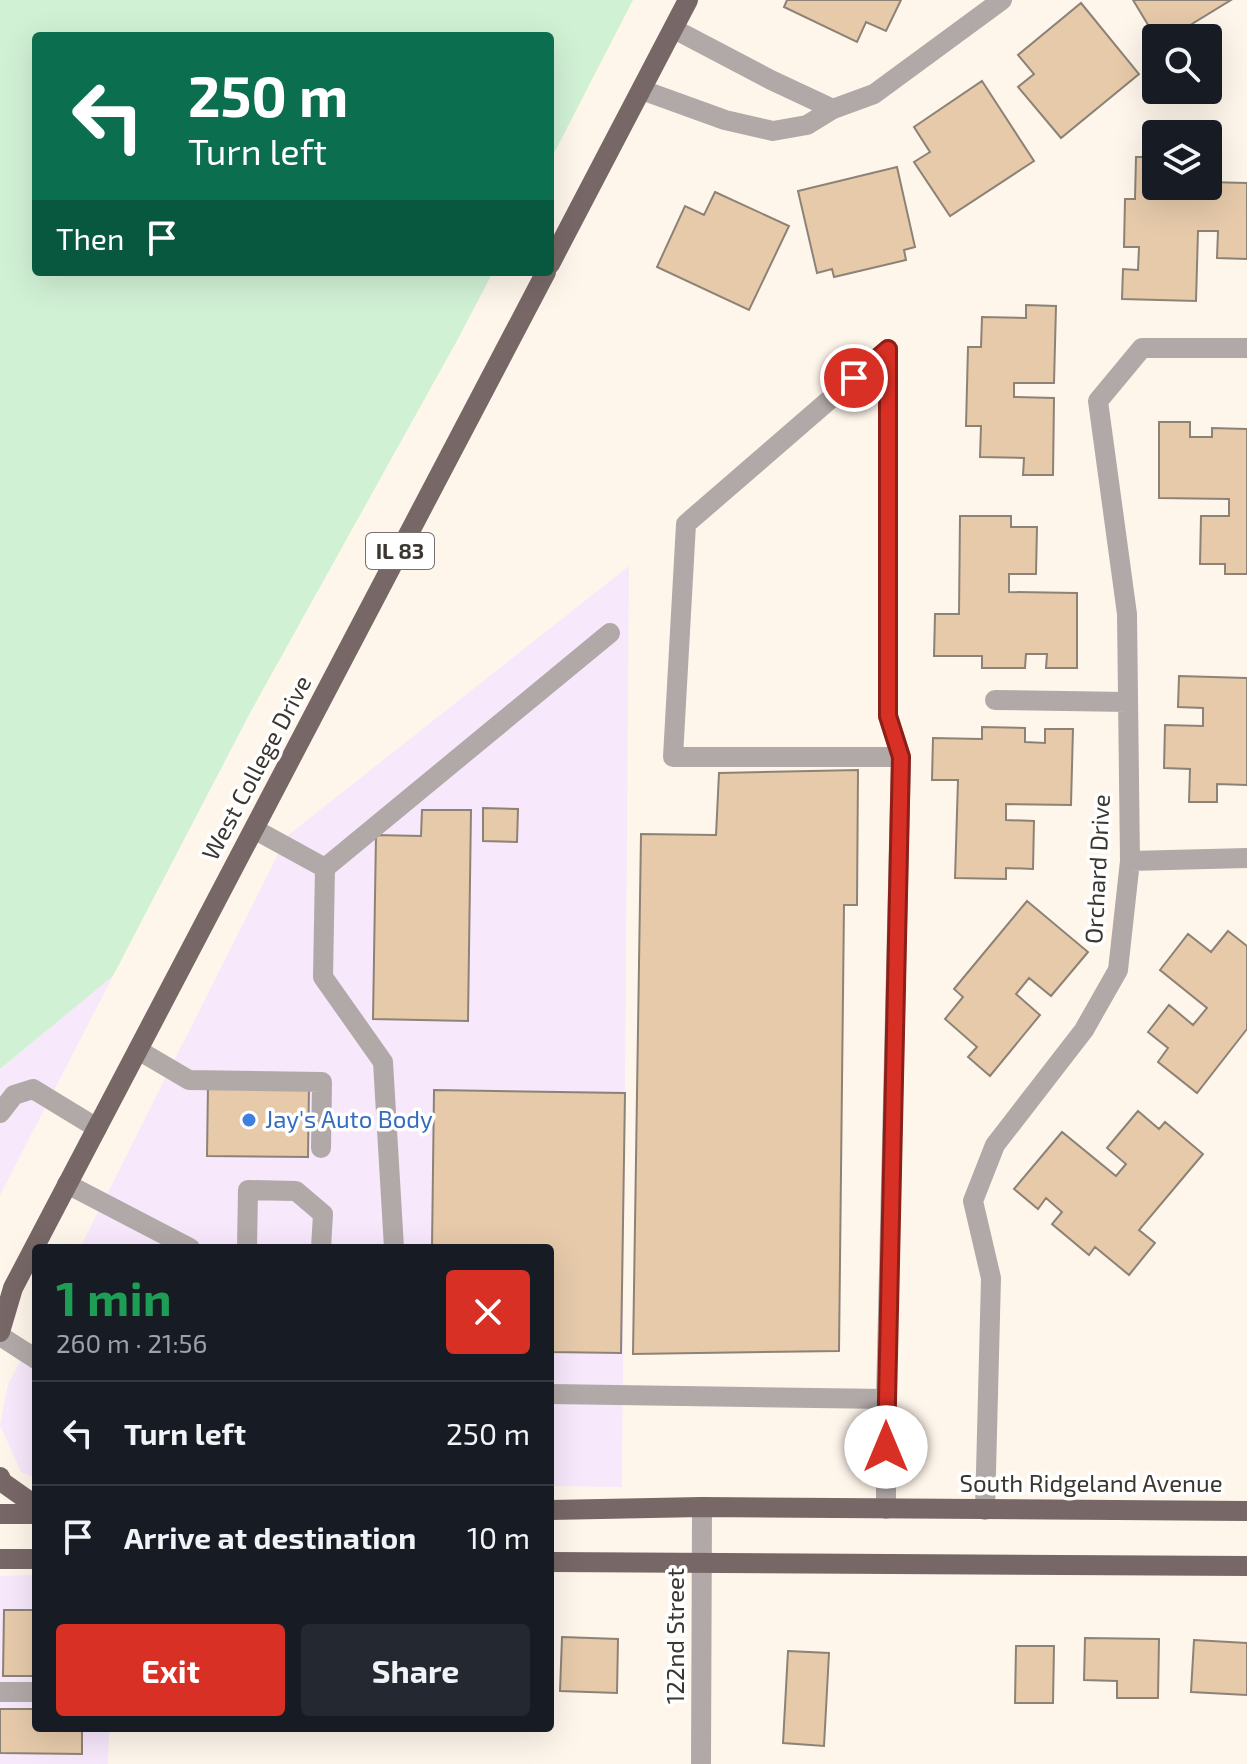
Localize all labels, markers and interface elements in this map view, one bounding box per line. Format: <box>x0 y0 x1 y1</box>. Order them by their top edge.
map controls <box>1142 24 1222 200</box>
button: search <box>1142 24 1222 104</box>
text: 250 m <box>188 61 348 128</box>
icon: left <box>56 64 160 168</box>
button: layers <box>1142 120 1222 200</box>
text: Turn left <box>188 129 327 172</box>
icon: arrive <box>140 216 184 260</box>
text: Then <box>56 220 124 256</box>
pin <box>820 344 888 412</box>
icon: arrive <box>832 356 876 400</box>
road number: IL 83 <box>366 533 434 569</box>
street label: West College Drive <box>195 670 317 865</box>
street label: Orchard Drive <box>1078 793 1115 944</box>
place label: Jay's Auto Body <box>265 1104 433 1133</box>
marker: Jay's Auto Body <box>240 1111 258 1129</box>
text: 1 min <box>56 1268 172 1326</box>
button: close <box>446 1270 530 1354</box>
text: 260 m · 21:56 <box>56 1327 207 1358</box>
position arrow <box>844 1405 928 1489</box>
icon: left <box>56 1411 100 1455</box>
text: Turn left <box>124 1415 246 1451</box>
text: 250 m <box>446 1415 530 1451</box>
street label: South Ridgeland Avenue <box>959 1468 1223 1497</box>
icon: arrive <box>56 1515 100 1559</box>
text: Arrive at destination <box>124 1519 416 1555</box>
text: 10 m <box>467 1519 530 1555</box>
street label: 122nd Street <box>660 1568 689 1704</box>
button: Exit <box>56 1624 285 1716</box>
button: Share <box>301 1624 530 1716</box>

